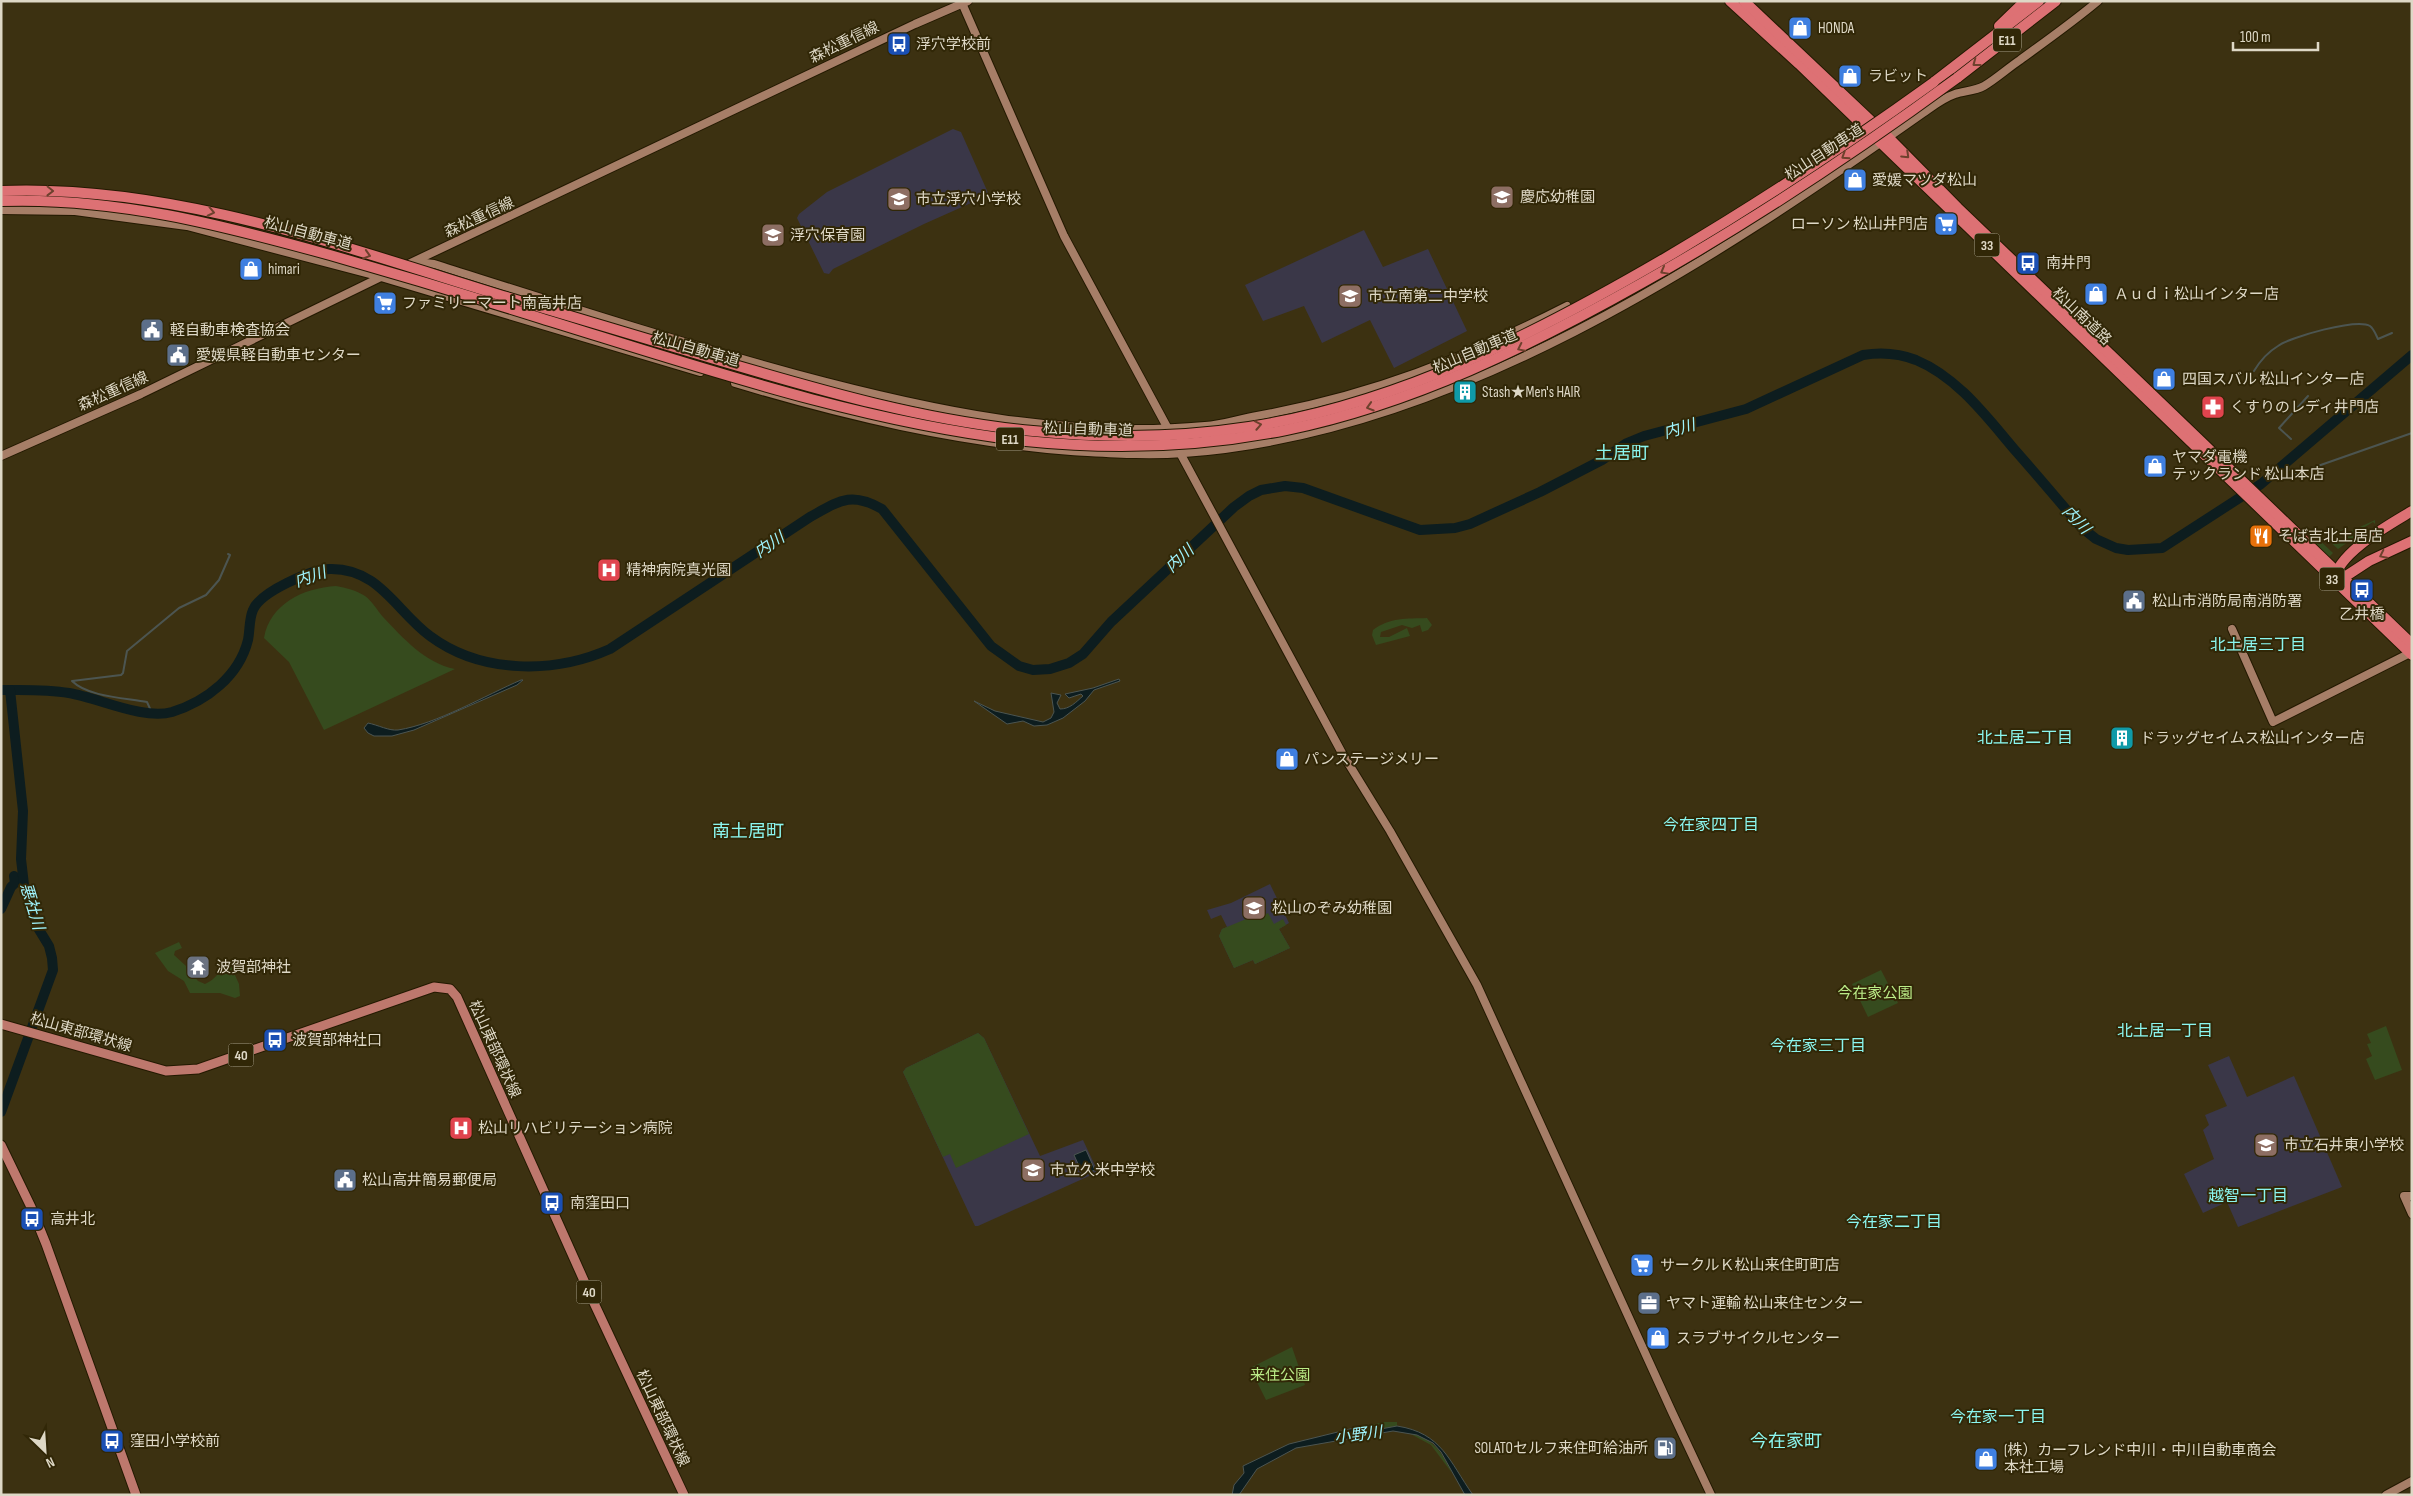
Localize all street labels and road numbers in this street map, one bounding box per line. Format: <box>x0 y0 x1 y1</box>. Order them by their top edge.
street label: 森松重信線 <box>806 17 882 67</box>
road number: E11 <box>1993 28 2021 52</box>
street label: 松山自動車道 <box>1781 120 1867 185</box>
street label: 森松重信線 <box>441 193 517 242</box>
street label: 松山自動車道 <box>262 213 354 254</box>
road number: 33 <box>1974 234 2000 256</box>
street label: 松山南道路 <box>2048 283 2115 349</box>
street label: 松山自動車道 <box>1430 325 1520 378</box>
street label: 松山自動車道 <box>650 328 742 371</box>
street label: 森松重信線 <box>75 368 151 415</box>
street label: 松山自動車道 <box>1043 418 1133 441</box>
road number: E11 <box>996 428 1024 450</box>
road number: 33 <box>2320 568 2344 590</box>
street label: 松山東部環状線 <box>465 997 525 1101</box>
street label: 松山東部環状線 <box>28 1009 134 1056</box>
road number: 40 <box>228 1044 254 1066</box>
road number: 40 <box>576 1280 602 1304</box>
street label: 松山東部環状線 <box>632 1367 693 1470</box>

